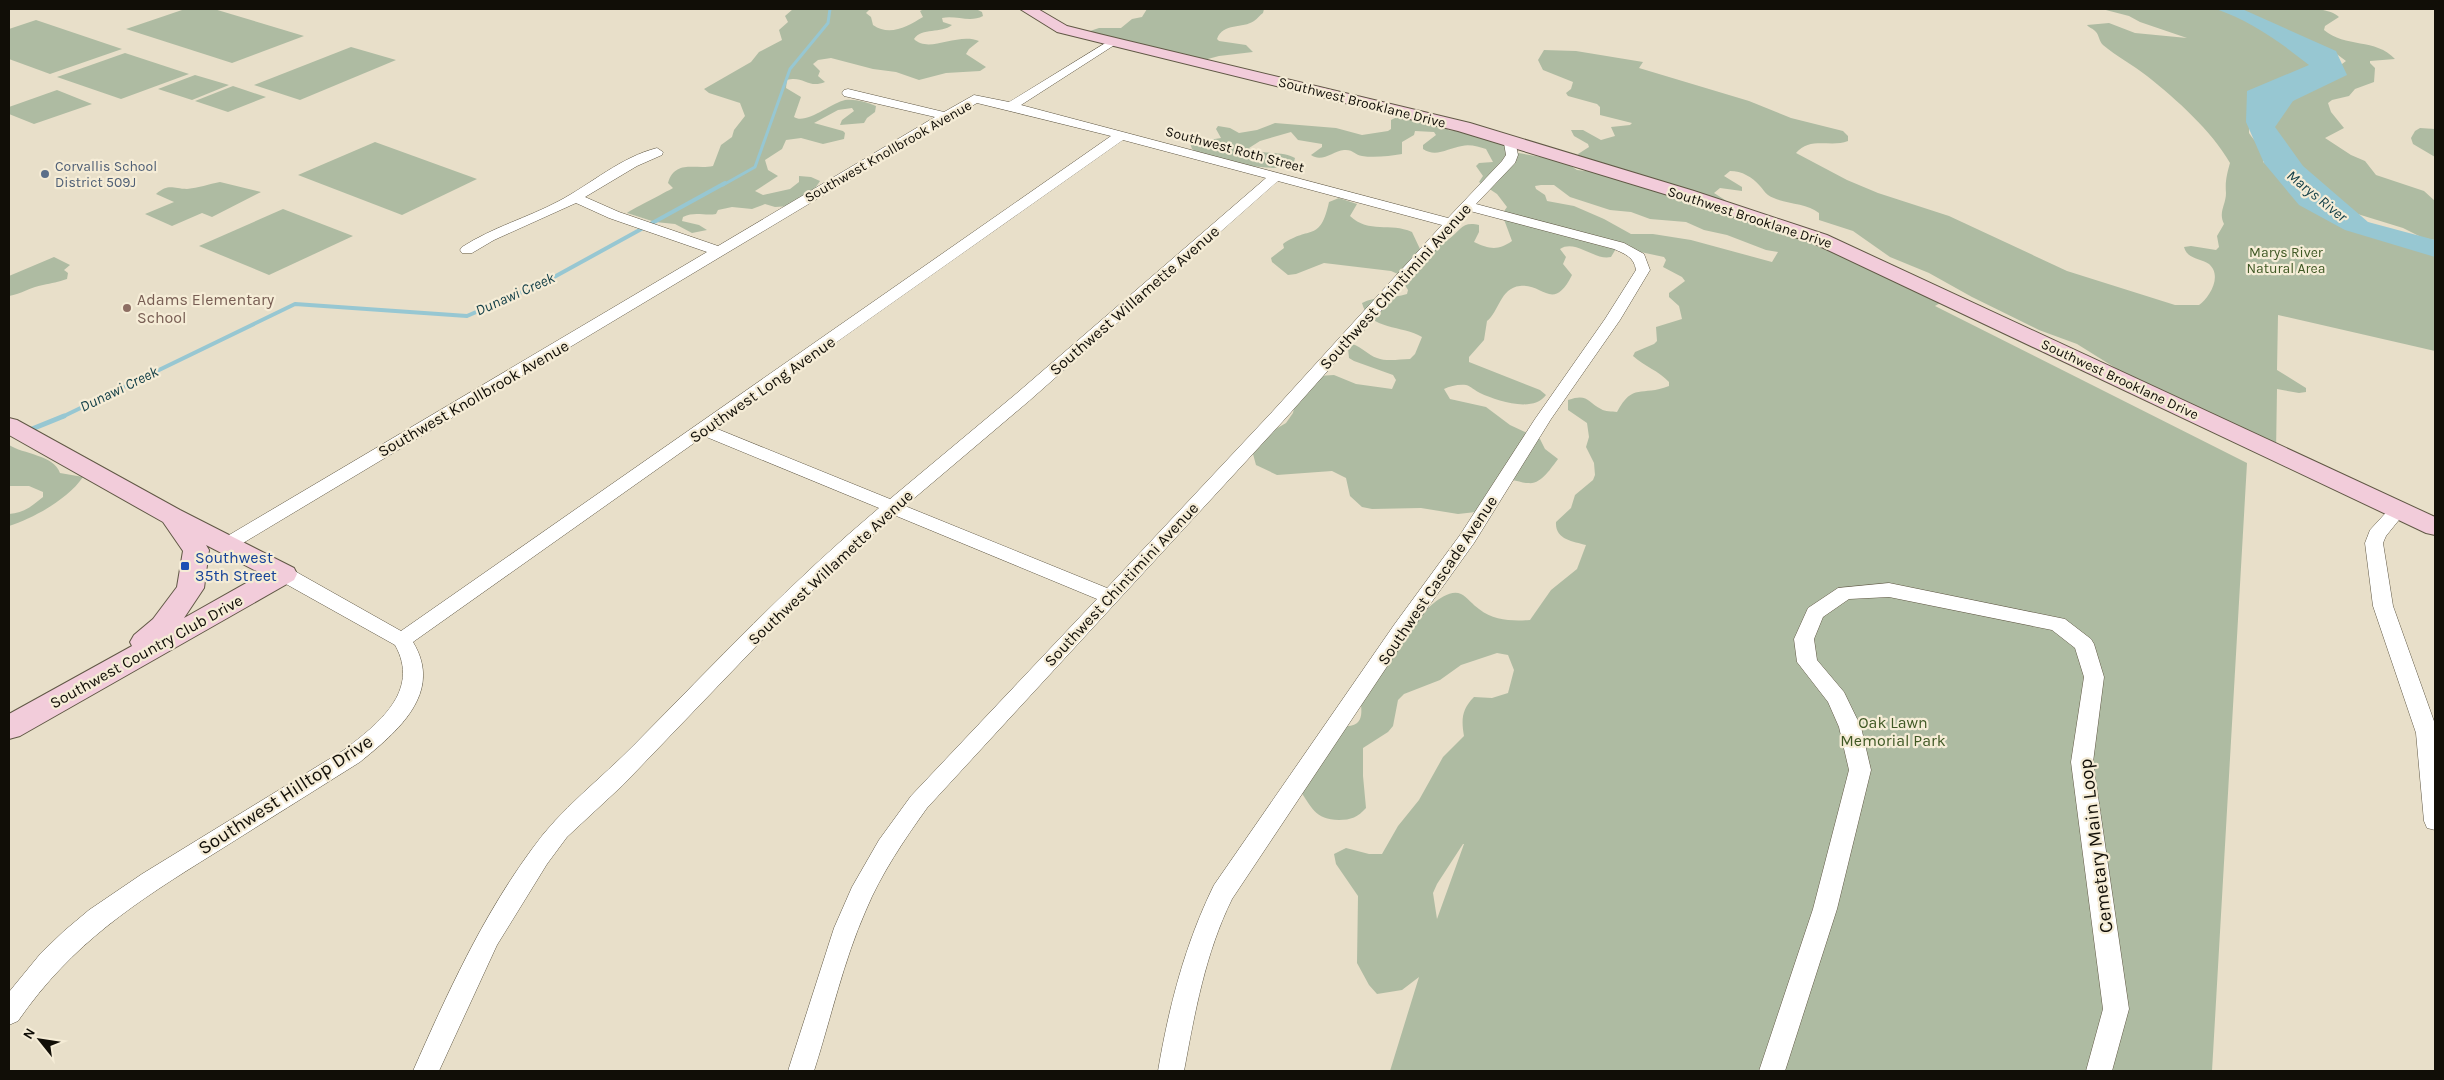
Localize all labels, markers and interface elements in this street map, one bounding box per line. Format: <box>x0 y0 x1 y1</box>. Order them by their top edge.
street label: Southwest Brooklane Drive <box>1276 73 1447 132</box>
street label: Southwest Knollbrook Avenue <box>802 97 975 206</box>
street label: Southwest Roth Street <box>1163 123 1306 176</box>
place label: Corvallis School District 509J <box>55 158 157 191</box>
water label: Marys River <box>2283 166 2351 226</box>
marker: Corvallis School District 509J <box>39 168 51 180</box>
street label: Southwest Brooklane Drive <box>1666 183 1834 252</box>
street label: Southwest Chintimini Avenue <box>1316 199 1475 373</box>
street label: Southwest Willamette Avenue <box>1046 222 1223 379</box>
park label: Marys River Natural Area <box>2246 244 2326 277</box>
water label: Dunawi Creek <box>473 268 558 319</box>
place label: Adams Elementary School <box>137 290 275 327</box>
marker: Adams Elementary School <box>121 302 133 314</box>
street label: Southwest Long Avenue <box>686 332 839 447</box>
street label: Southwest Brooklane Drive <box>2038 335 2201 423</box>
street label: Southwest Knollbrook Avenue <box>374 336 572 461</box>
water label: Dunawi Creek <box>77 362 161 416</box>
street label: Southwest Willamette Avenue <box>744 486 917 649</box>
street label: Southwest Cascade Avenue <box>1374 492 1501 669</box>
street label: Southwest Chintimini Avenue <box>1040 498 1202 670</box>
place label: Southwest 35th Street <box>195 548 277 585</box>
marker: Southwest 35th Street <box>179 560 191 572</box>
street label: Southwest Country Club Drive <box>47 590 246 712</box>
park label: Oak Lawn Memorial Park <box>1840 713 1946 750</box>
street label: Southwest Hilltop Drive <box>194 730 377 860</box>
street label: Cemetary Main Loop <box>2074 757 2118 934</box>
north arrow <box>15 1015 65 1065</box>
text: N <box>19 1025 39 1042</box>

